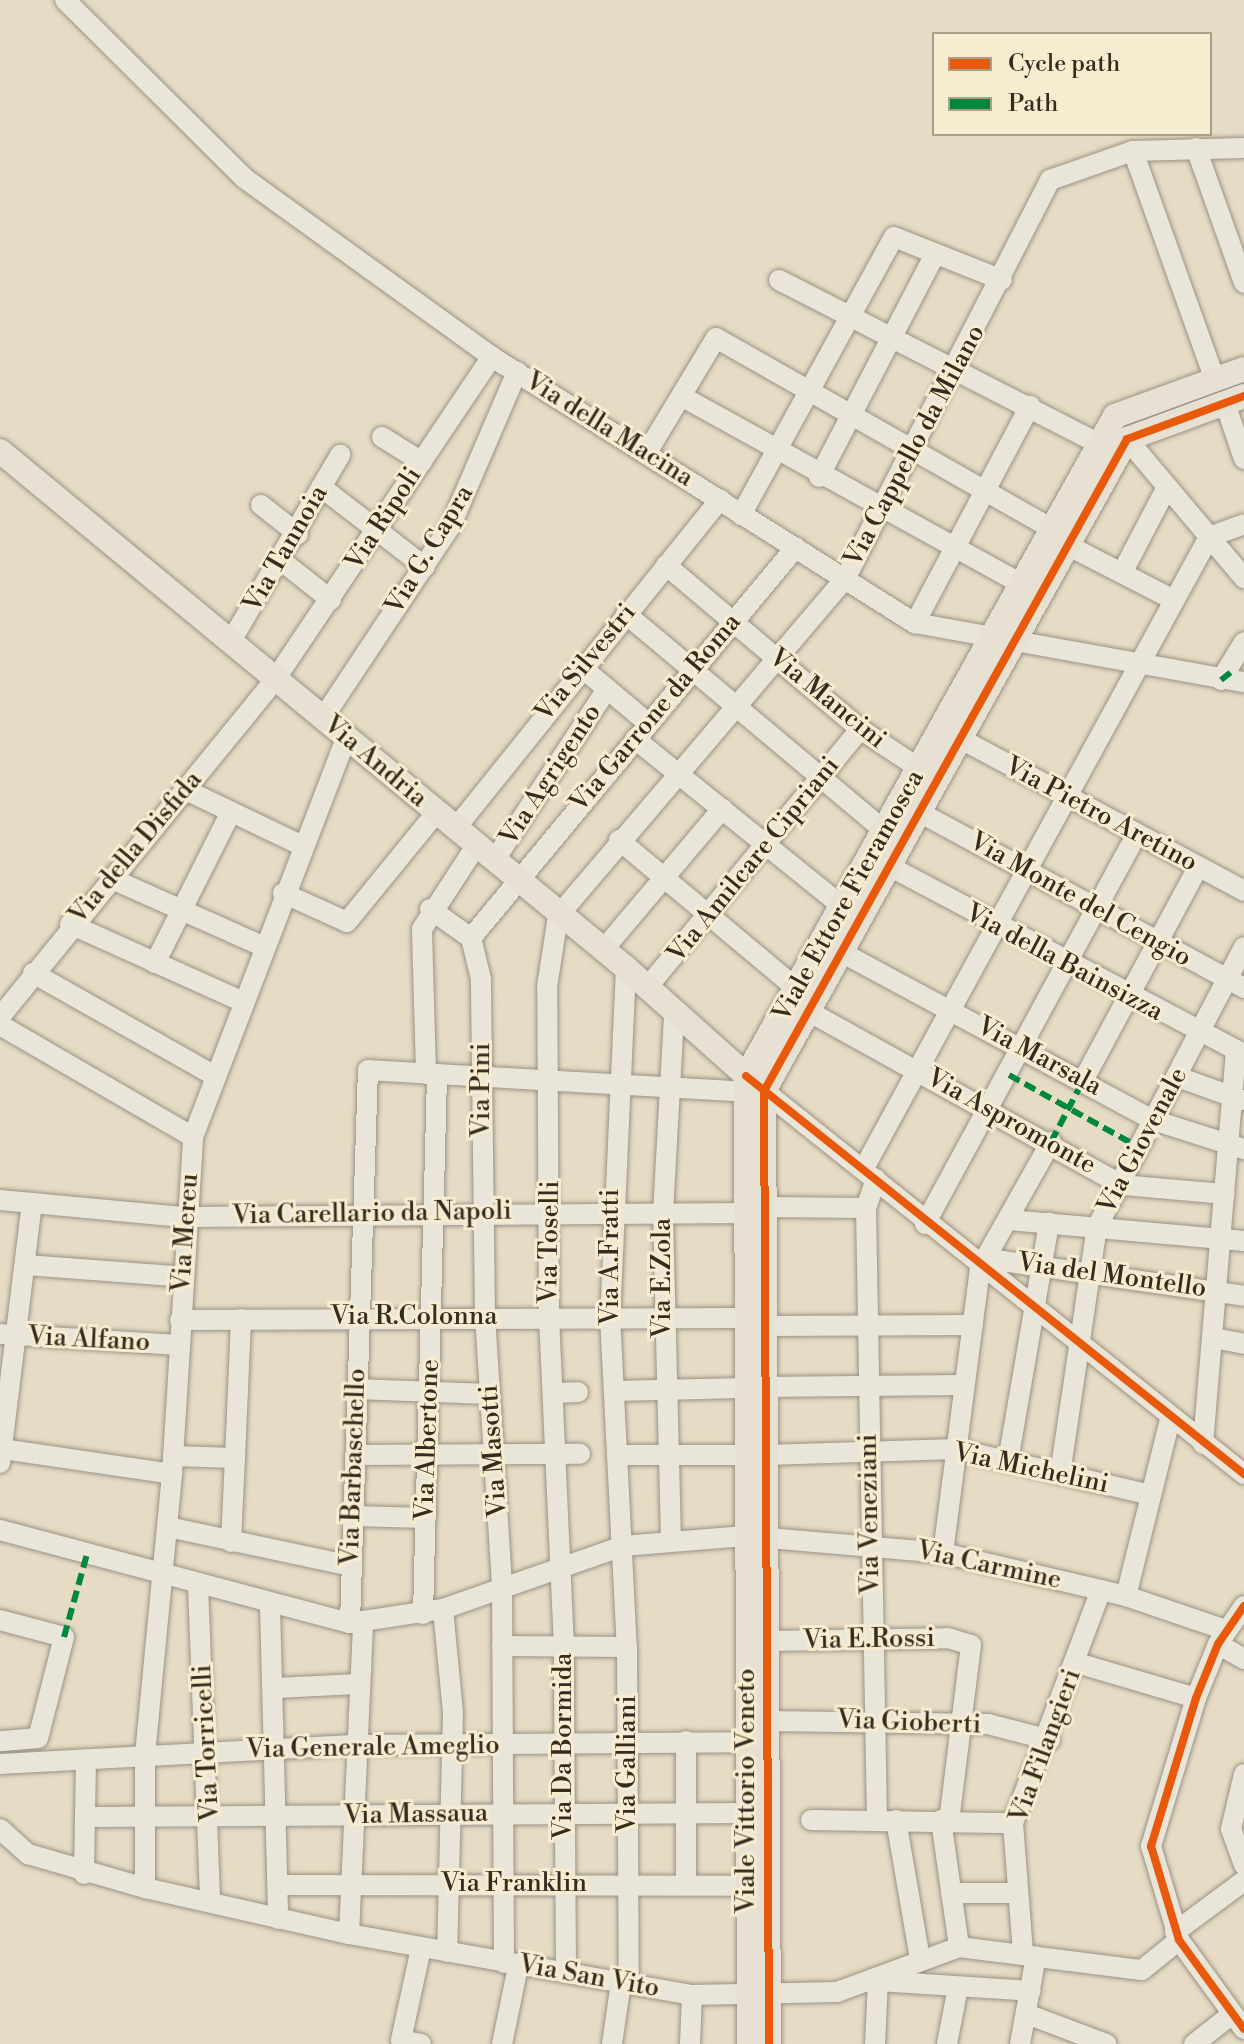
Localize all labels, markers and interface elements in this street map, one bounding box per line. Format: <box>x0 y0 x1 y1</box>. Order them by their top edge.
legend <box>932 32 1212 136</box>
text: Cycle path <box>1008 49 1120 79</box>
text: Path <box>1008 89 1058 119</box>
street label: Via Cappello da Milano <box>838 320 992 572</box>
street label: Via della Macina <box>519 366 699 494</box>
street label: Via Ripoli <box>339 462 429 576</box>
street label: Via Tannoia <box>237 480 335 618</box>
street label: Via G. Capra <box>379 480 481 620</box>
street label: Via Silvestri <box>529 598 643 728</box>
street label: Via Garrone da Roma <box>564 607 748 819</box>
street label: Via Mancini <box>762 642 892 756</box>
street label: Via Agrigento <box>494 698 608 852</box>
street label: Via Andria <box>317 710 433 814</box>
street label: Via Amilcare Cipriani <box>661 751 847 969</box>
street label: Via Pietro Aretino <box>999 751 1203 879</box>
street label: Via della Disfida <box>63 765 209 931</box>
street label: Viale Ettore Fieramosca <box>767 765 931 1027</box>
street label: Via Monte del Cengio <box>964 826 1196 974</box>
street label: Via della Bainsizza <box>960 898 1168 1028</box>
street label: Via Marsala <box>971 1011 1107 1103</box>
street label: Via Pini <box>466 1043 498 1137</box>
street label: Via Aspromonte <box>921 1063 1101 1181</box>
street label: Via Giovenale <box>1091 1063 1195 1219</box>
street label: Via Mereu <box>166 1172 206 1294</box>
street label: Via Toselli <box>533 1180 567 1304</box>
street label: Via A.Fratti <box>595 1189 627 1325</box>
street label: Via Carellario da Napoli <box>232 1196 512 1232</box>
street label: Via E.Zola <box>647 1218 679 1338</box>
street label: Via del Montello <box>1016 1247 1208 1305</box>
street label: Via R.Colonna <box>331 1301 497 1333</box>
street label: Via Alfano <box>27 1321 151 1359</box>
street label: Via Albertone <box>410 1359 446 1521</box>
street label: Via Barbaschello <box>335 1368 373 1566</box>
street label: Via Masotti <box>474 1384 514 1518</box>
street label: Via Veneziani <box>853 1433 887 1595</box>
street label: Via Michelini <box>951 1437 1111 1501</box>
street label: Via Carmine <box>914 1535 1064 1597</box>
street label: Via E.Rossi <box>803 1623 935 1657</box>
street label: Via Da Bormida <box>548 1653 580 1839</box>
street label: Via Torricelli <box>187 1664 227 1822</box>
street label: Via Filangieri <box>1004 1665 1088 1827</box>
street label: Viale Vittorio Veneto <box>731 1668 763 1914</box>
street label: Via Galliani <box>612 1695 644 1833</box>
street label: Via Gioberti <box>836 1705 982 1741</box>
street label: Via Generale Ameglio <box>246 1730 500 1766</box>
street label: Via Massaua <box>344 1798 488 1832</box>
street label: Via Franklin <box>441 1868 587 1900</box>
street label: Via San Vito <box>516 1949 662 2005</box>

